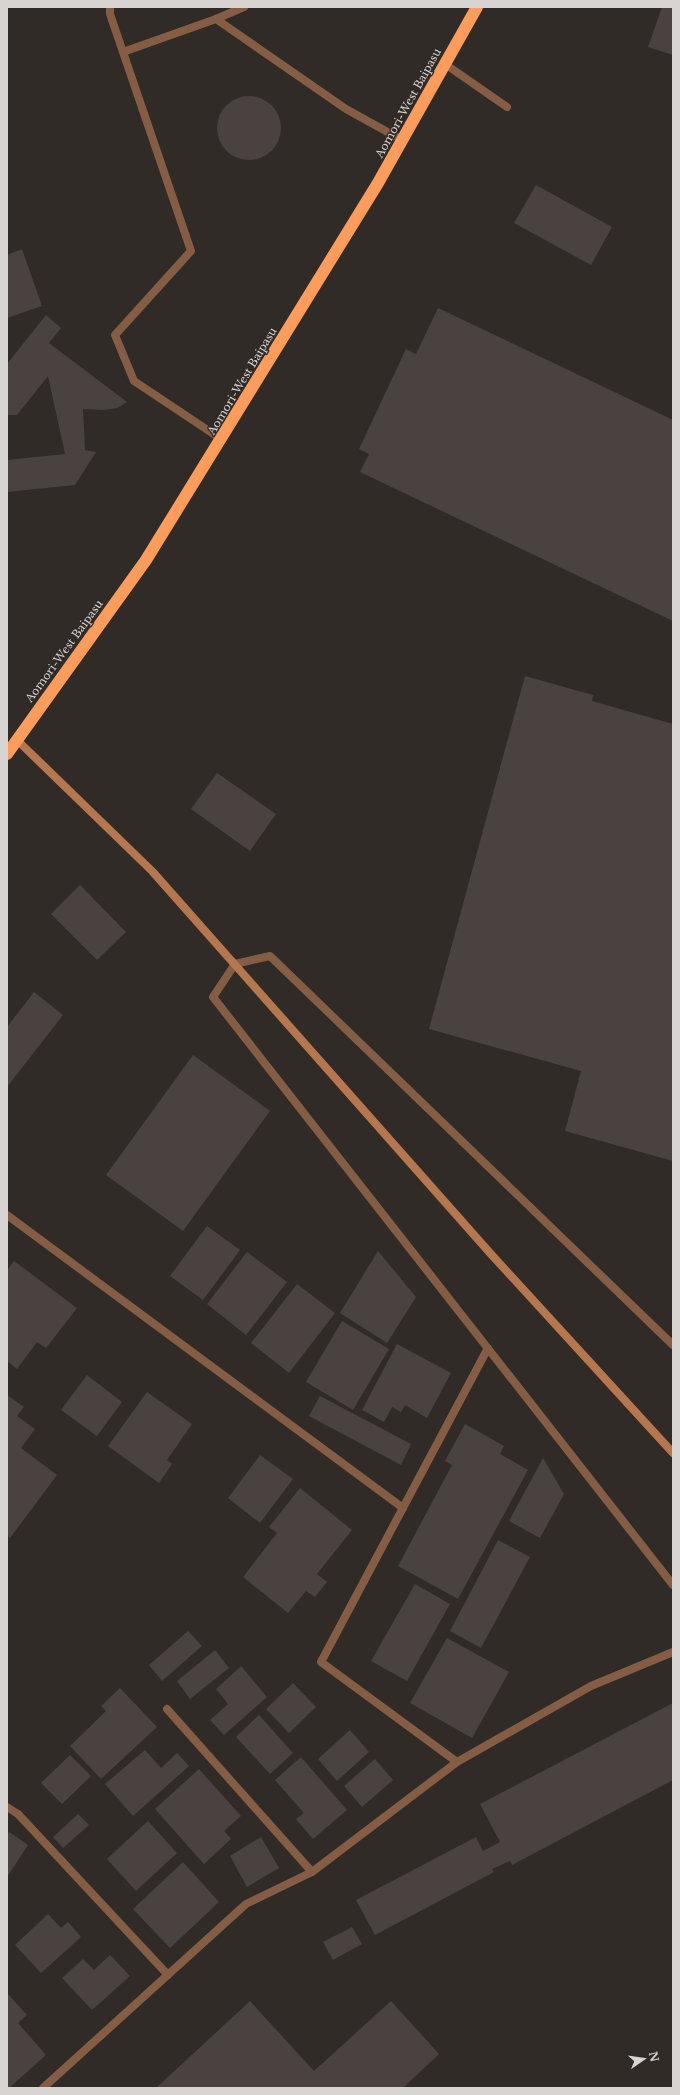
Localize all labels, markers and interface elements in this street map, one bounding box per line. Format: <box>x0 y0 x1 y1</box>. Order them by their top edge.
street label: Aomori-West Baipasu <box>372 45 444 161</box>
street label: Aomori-West Baipasu <box>204 324 280 438</box>
street label: Aomori-West Baipasu <box>22 597 106 706</box>
north arrow <box>624 2039 664 2079</box>
text: N <box>646 2050 662 2064</box>

